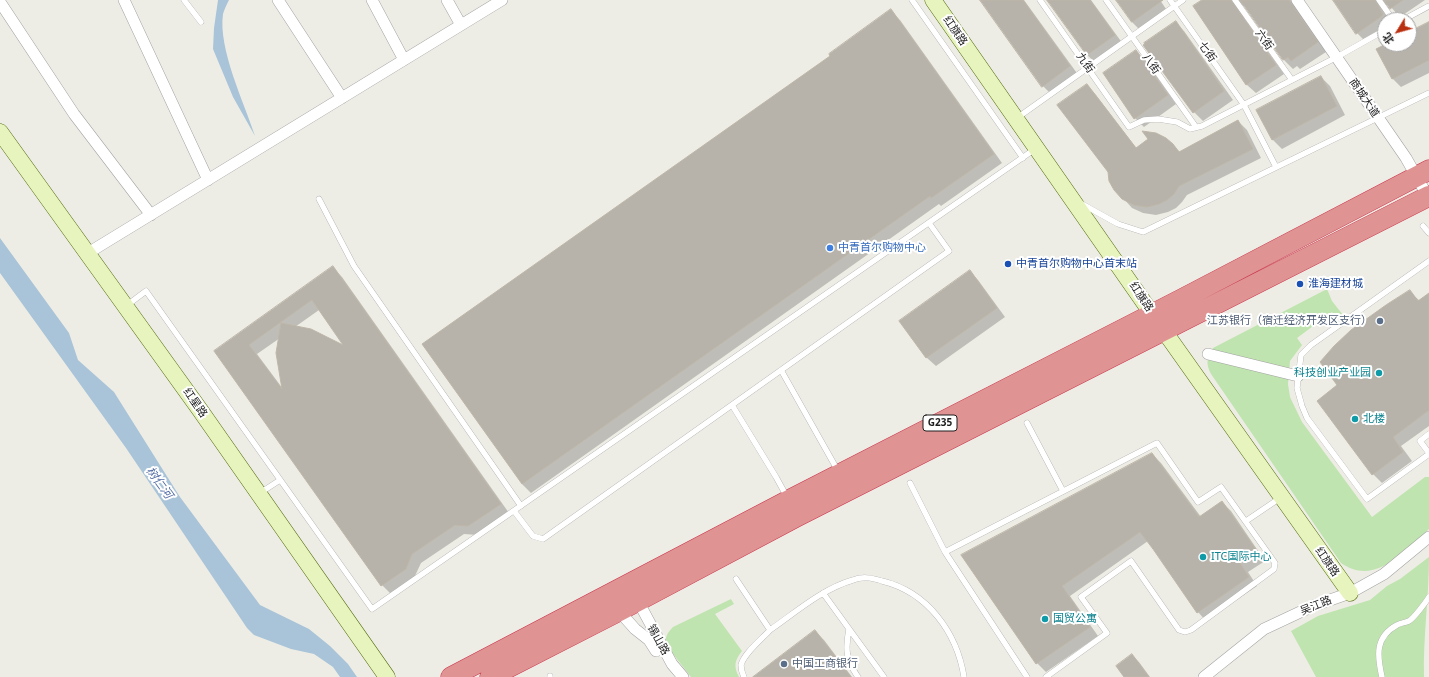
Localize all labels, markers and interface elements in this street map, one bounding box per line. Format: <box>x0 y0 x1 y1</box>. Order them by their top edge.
north arrow <box>1377 12 1417 52</box>
street label: 红旗路 <box>940 14 970 48</box>
street label: 六街 <box>1252 27 1276 53</box>
text: 北 <box>1379 30 1397 48</box>
street label: 七街 <box>1195 39 1219 65</box>
street label: 九街 <box>1073 50 1097 76</box>
street label: 八街 <box>1139 51 1163 77</box>
street label: 商城大道 <box>1346 76 1382 120</box>
place label: 中青首尔购物中心 <box>838 241 926 255</box>
marker: 中青首尔购物中心 <box>825 243 835 253</box>
place label: 中青首尔购物中心首末站 <box>1016 257 1137 271</box>
marker: 中青首尔购物中心首末站 <box>1003 259 1013 269</box>
place label: 淮海建材城 <box>1308 277 1363 291</box>
marker: 淮海建材城 <box>1295 279 1305 289</box>
street label: 红旗路 <box>1126 280 1156 314</box>
place label: 江苏银行（宿迁经济开发区支行） <box>1207 314 1372 328</box>
marker: 江苏银行（宿迁经济开发区支行） <box>1375 316 1385 326</box>
place label: 科技创业产业园 <box>1294 366 1371 380</box>
marker: 科技创业产业园 <box>1374 368 1384 378</box>
street label: 红星路 <box>180 386 210 420</box>
place label: 北楼 <box>1363 412 1385 426</box>
marker: 北楼 <box>1350 414 1360 424</box>
road number: G235 <box>923 415 957 431</box>
water label: 树仁河 <box>143 464 175 502</box>
street label: 红旗路 <box>1312 545 1342 579</box>
place label: ITC国际中心 <box>1211 550 1272 564</box>
marker: ITC国际中心 <box>1198 552 1208 562</box>
street label: 吴江路 <box>1298 594 1334 618</box>
place label: 国贸公寓 <box>1053 612 1097 626</box>
marker: 国贸公寓 <box>1040 614 1050 624</box>
street label: 锡山路 <box>644 622 672 658</box>
place label: 中国工商银行 <box>792 657 858 671</box>
marker: 中国工商银行 <box>779 659 789 669</box>

